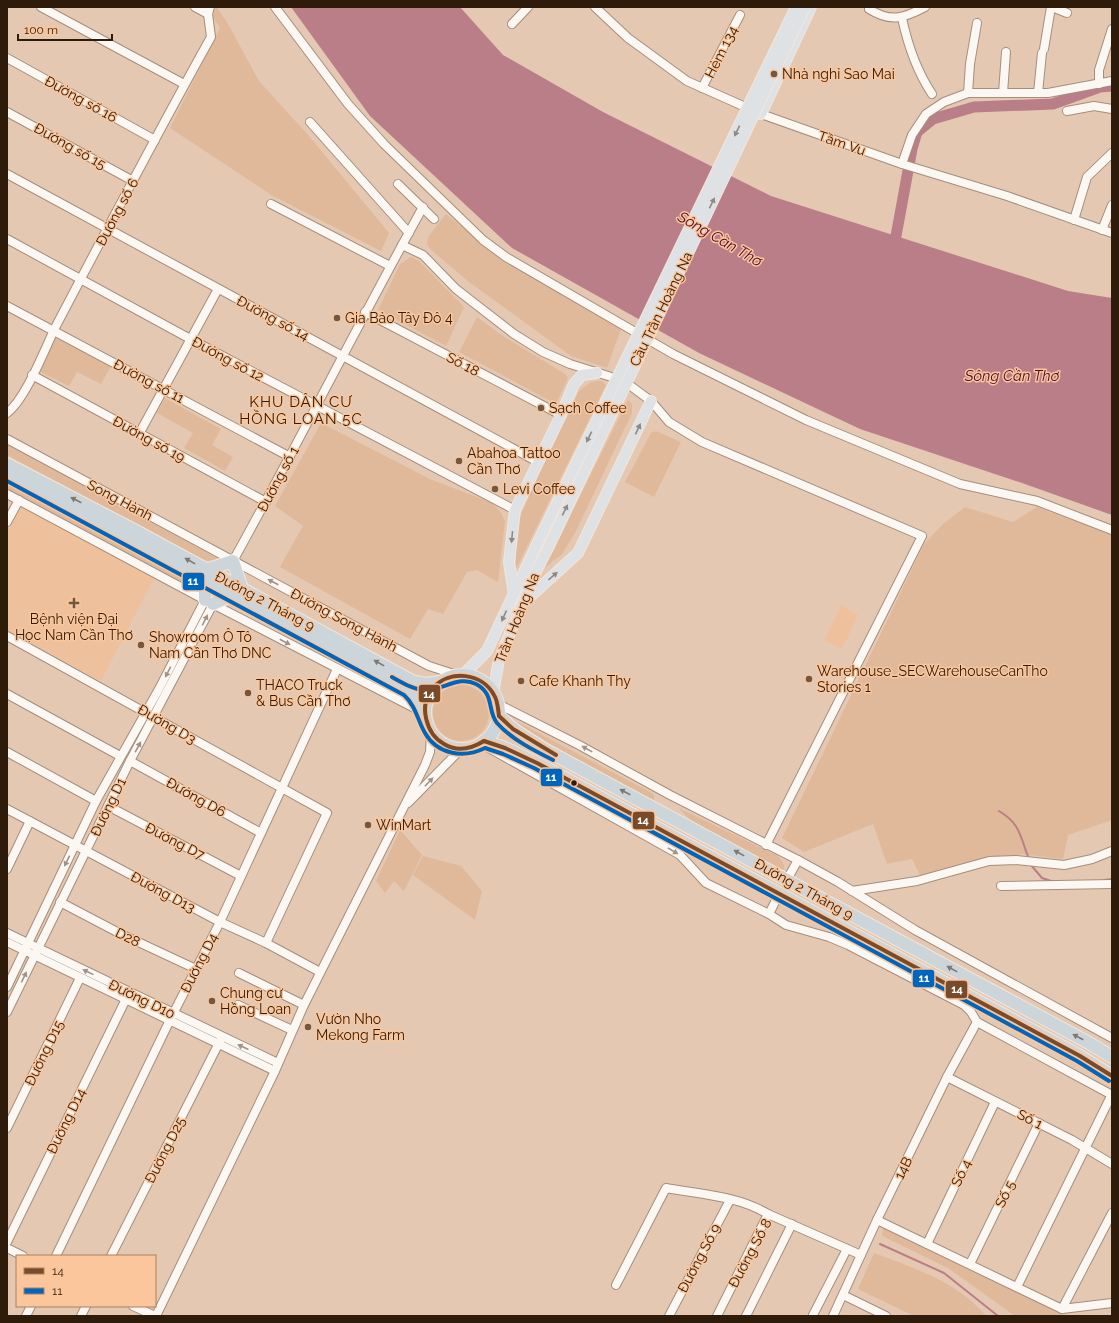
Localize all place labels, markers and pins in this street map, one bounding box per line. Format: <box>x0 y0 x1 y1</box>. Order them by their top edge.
place label: Nhà nghỉ Sao Mai <box>782 66 895 82</box>
marker: Nhà nghỉ Sao Mai <box>769 69 779 79</box>
place label: Gia Bảo Tây Đô 4 <box>345 310 453 326</box>
marker: Gia Bảo Tây Đô 4 <box>332 313 342 323</box>
place label: Sạch Coffee <box>549 400 627 416</box>
marker: Sạch Coffee <box>536 403 546 413</box>
place label: Abahoa Tattoo Cần Thơ <box>467 445 561 477</box>
marker: Abahoa Tattoo Cần Thơ <box>454 456 464 466</box>
place label: Levi Coffee <box>503 481 575 497</box>
marker: Levi Coffee <box>490 484 500 494</box>
marker: Bệnh viện Đại Học Nam Cần Thơ <box>68 597 80 609</box>
place label: Bệnh viện Đại Học Nam Cần Thơ <box>15 611 133 643</box>
place label: Showroom Ô Tô Nam Cần Thơ DNC <box>149 628 272 661</box>
marker: Showroom Ô Tô Nam Cần Thơ DNC <box>136 640 146 650</box>
place label: Warehouse_SECWarehouseCanTho Stories 1 <box>817 663 1048 695</box>
place label: Cafe Khanh Thy <box>529 673 631 689</box>
marker: Warehouse_SECWarehouseCanTho Stories 1 <box>804 674 814 684</box>
marker: Cafe Khanh Thy <box>516 676 526 686</box>
place label: THACO Truck & Bus Cần Thơ <box>256 677 350 709</box>
marker: THACO Truck & Bus Cần Thơ <box>243 688 253 698</box>
unlabelled marker <box>569 778 579 788</box>
place label: WinMart <box>376 817 432 833</box>
marker: WinMart <box>363 820 373 830</box>
place label: Chung cư Hồng Loan <box>220 985 291 1017</box>
marker: Chung cư Hồng Loan <box>207 996 217 1006</box>
place label: Vườn Nho Mekong Farm <box>316 1011 405 1043</box>
marker: Vườn Nho Mekong Farm <box>303 1022 313 1032</box>

